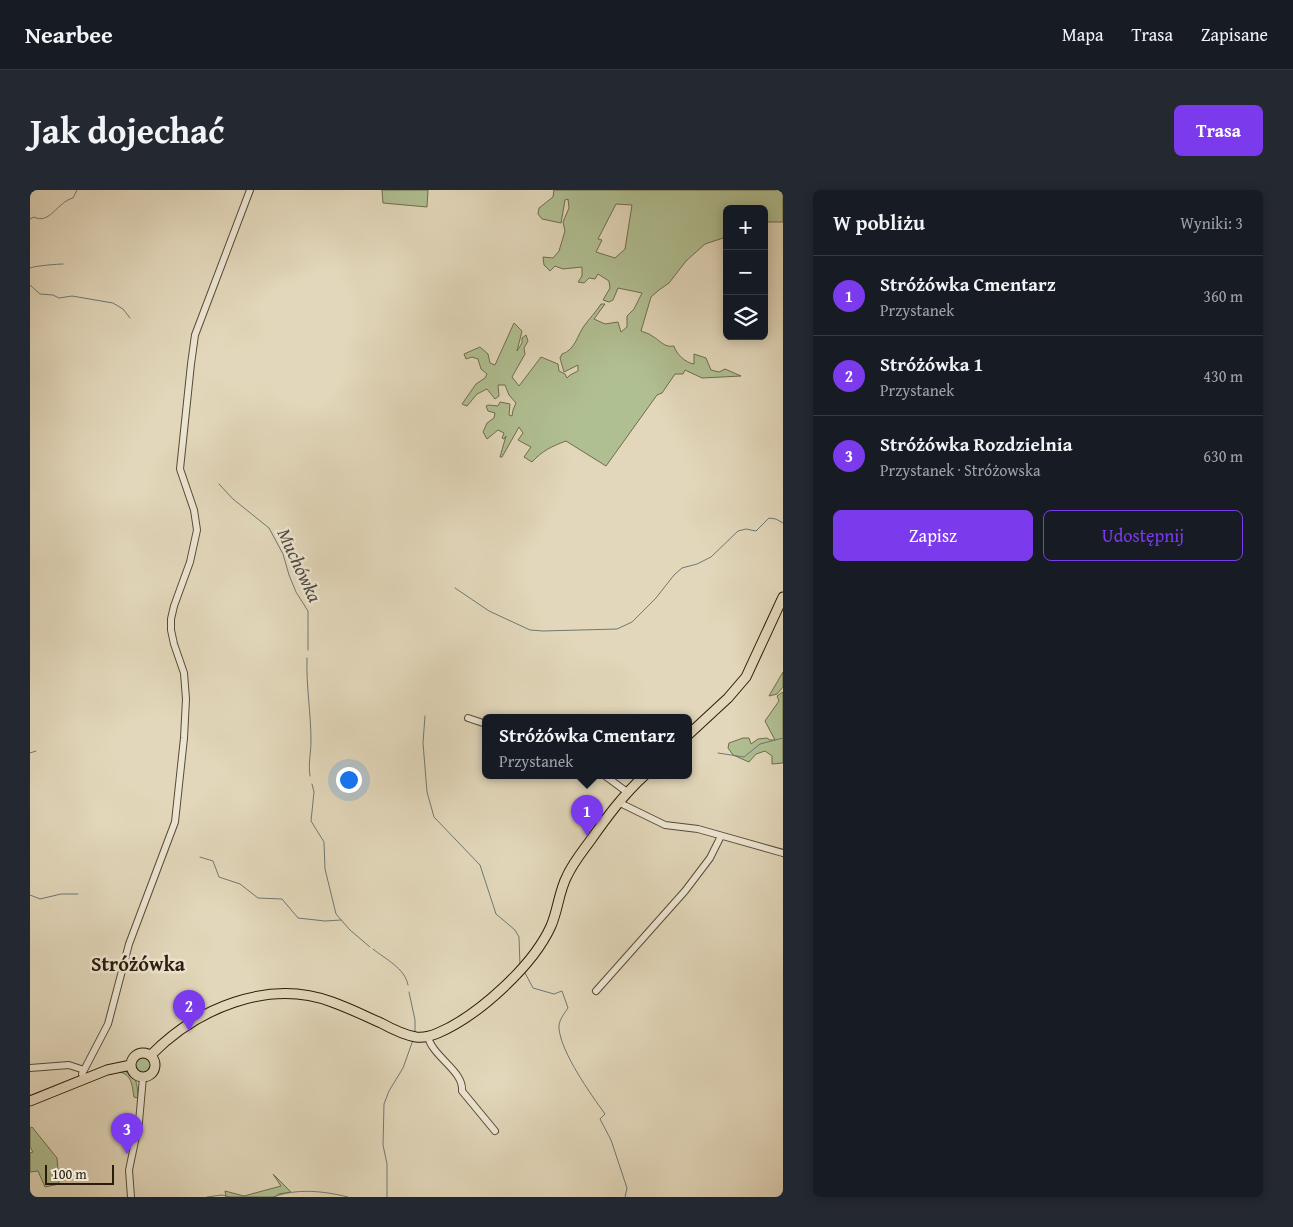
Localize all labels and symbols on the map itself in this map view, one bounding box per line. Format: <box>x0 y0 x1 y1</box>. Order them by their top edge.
water label: Muchówka <box>271 523 329 607</box>
your location <box>336 767 362 793</box>
pin: 1 <box>571 795 603 836</box>
district label: Stróżówka <box>91 949 186 978</box>
pin: 2 <box>173 990 205 1031</box>
pin: 3 <box>111 1113 143 1154</box>
scale bar <box>45 1162 114 1185</box>

